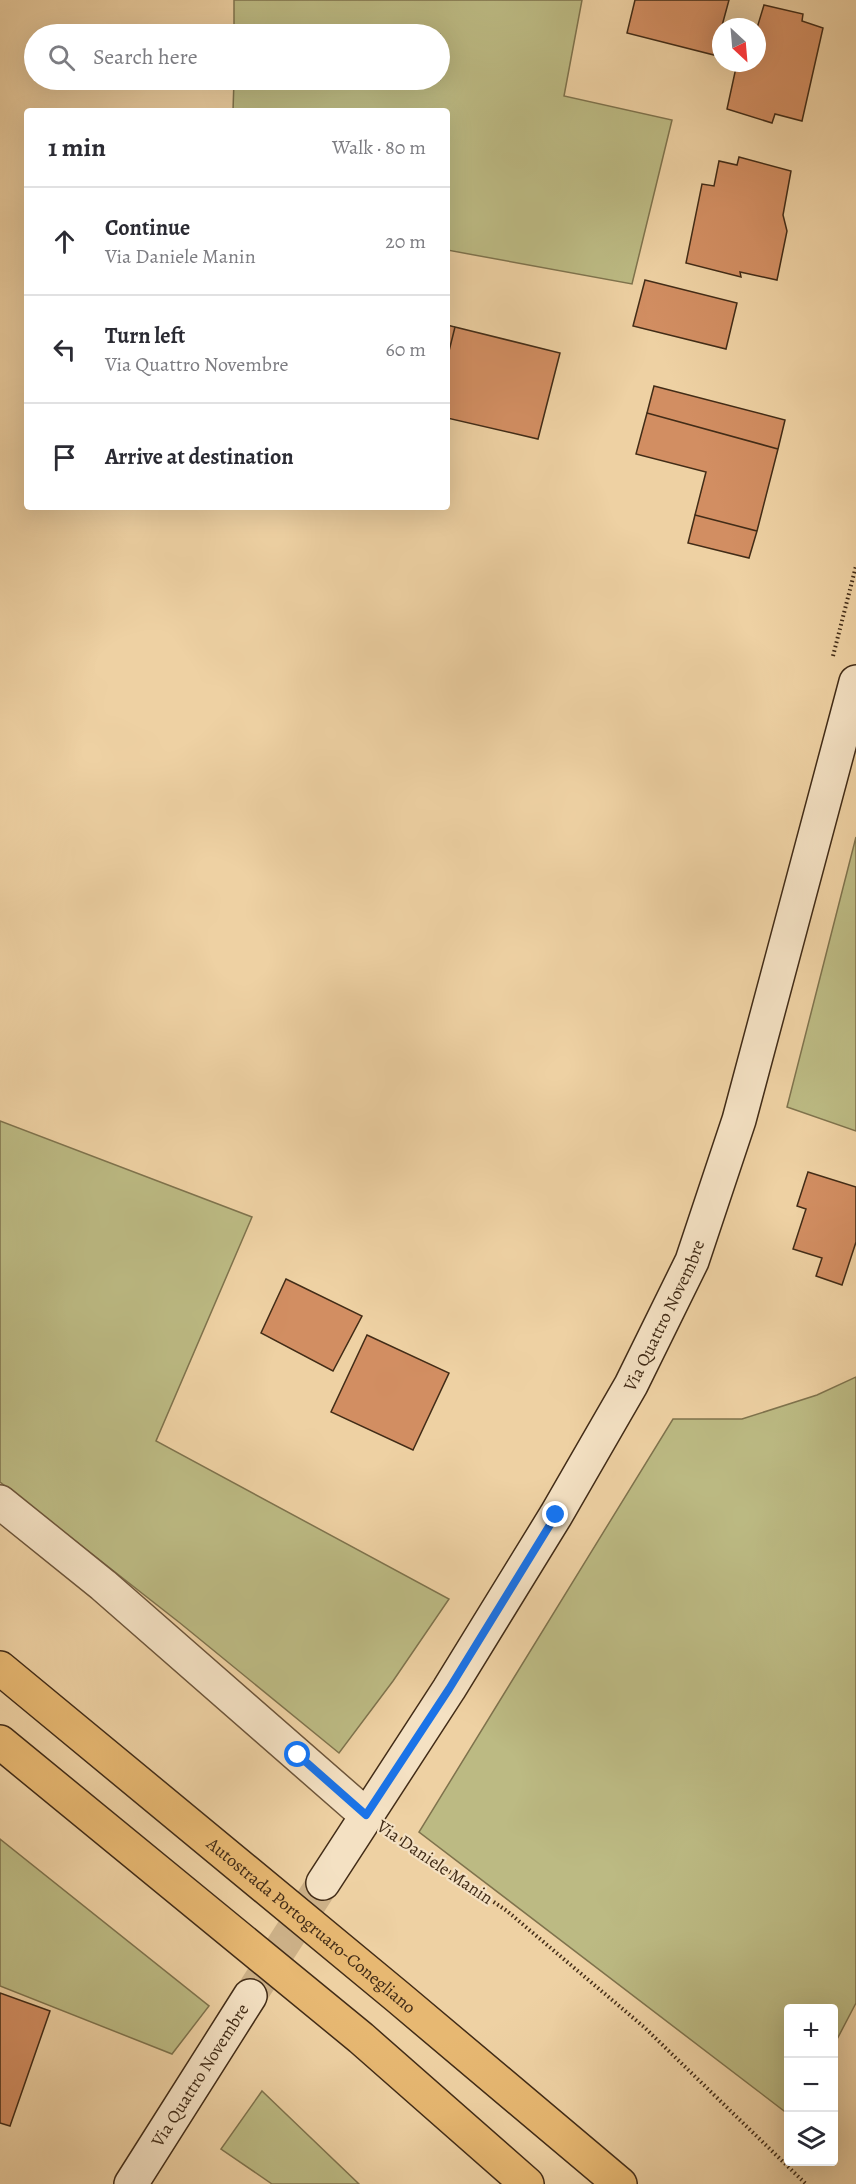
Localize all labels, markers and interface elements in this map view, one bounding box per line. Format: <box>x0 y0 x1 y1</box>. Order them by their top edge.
north arrow <box>712 18 766 72</box>
search box <box>24 24 450 90</box>
icon: search <box>45 41 78 74</box>
text: Search here <box>93 42 198 72</box>
text: 1 min <box>48 130 106 165</box>
text: Walk · 80 m <box>332 134 426 161</box>
text: Continue <box>105 213 190 243</box>
icon: ahead <box>48 225 81 258</box>
text: 20 m <box>385 228 426 255</box>
text: Via Daniele Manin <box>105 243 256 270</box>
text: Turn left <box>105 321 185 351</box>
icon: left <box>48 333 81 366</box>
text: 60 m <box>386 336 426 363</box>
text: Via Quattro Novembre <box>105 351 288 378</box>
icon: arrive <box>48 441 81 474</box>
text: Arrive at destination <box>105 442 294 472</box>
street label: Via Quattro Novembre <box>617 1237 710 1396</box>
route end <box>542 1501 568 1527</box>
route start <box>284 1741 310 1767</box>
street label: Via Daniele Manin <box>371 1814 498 1910</box>
street label: Autostrada Portogruaro-Conegliano <box>201 1831 421 2019</box>
street label: Via Quattro Novembre <box>145 1999 254 2152</box>
map controls <box>784 2004 838 2166</box>
button: + <box>784 2004 838 2058</box>
button: − <box>784 2058 838 2112</box>
button: layers <box>784 2112 838 2166</box>

